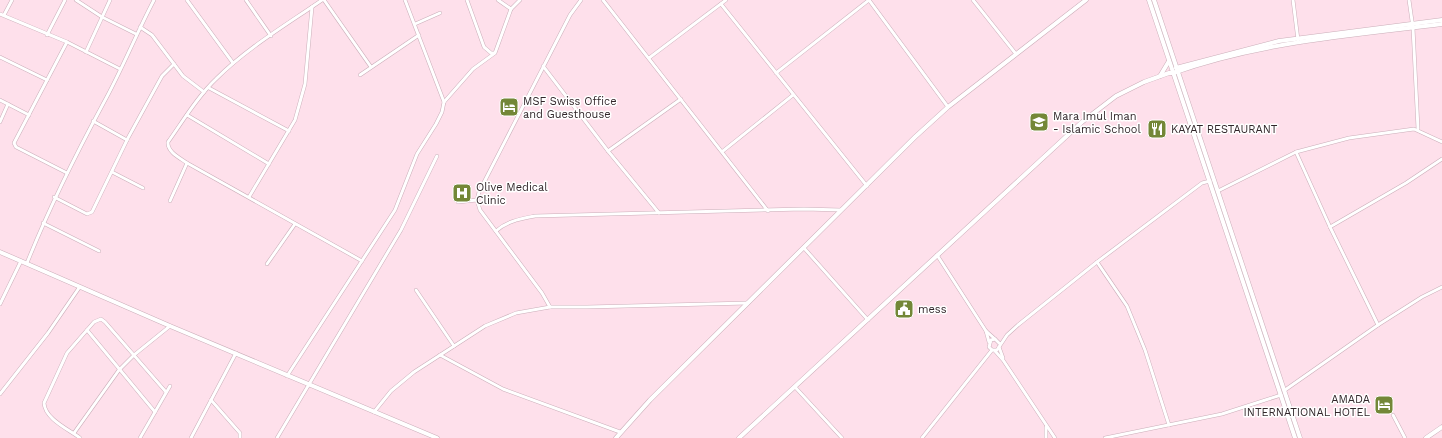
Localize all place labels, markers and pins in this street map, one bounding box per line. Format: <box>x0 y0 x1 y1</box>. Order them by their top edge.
place label: MSF Swiss Office and Guesthouse <box>523 95 616 121</box>
hotel icon: MSF Swiss Office and Guesthouse <box>498 96 520 118</box>
place label: Mara Imul Iman - Islamic School <box>1053 110 1141 136</box>
school or university icon: Mara Imul Iman - Islamic School <box>1028 111 1050 133</box>
restaurant icon: KAYAT RESTAURANT <box>1146 118 1168 140</box>
place label: KAYAT RESTAURANT <box>1171 123 1278 136</box>
place label: Olive Medical Clinic <box>476 181 548 207</box>
hospital icon: Olive Medical Clinic <box>451 182 473 204</box>
public building icon: mess <box>893 298 915 320</box>
place label: mess <box>918 303 947 316</box>
place label: AMADA INTERNATIONAL HOTEL <box>1244 393 1370 419</box>
hotel icon: AMADA INTERNATIONAL HOTEL <box>1373 394 1395 416</box>

